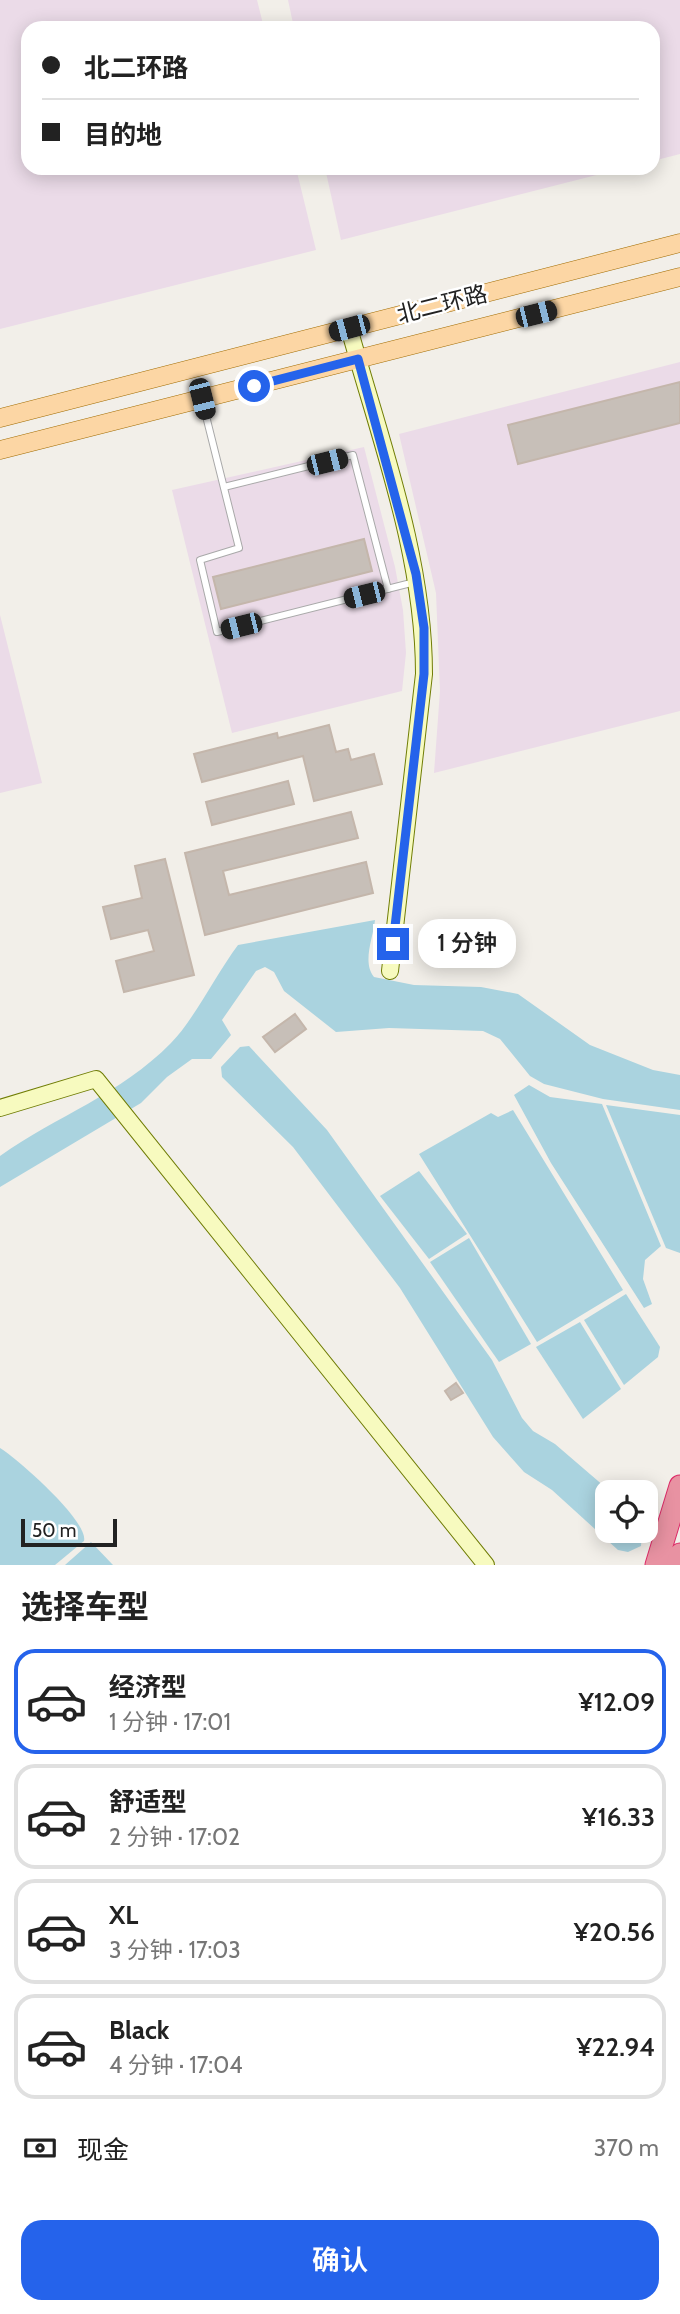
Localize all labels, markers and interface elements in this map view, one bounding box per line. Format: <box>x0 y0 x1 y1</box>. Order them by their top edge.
text: 北二环路 <box>84 52 188 84</box>
text: 目的地 <box>84 119 162 151</box>
street label: 北二环路 <box>394 279 490 329</box>
car <box>514 299 559 329</box>
car <box>326 312 373 344</box>
route start <box>238 370 270 402</box>
car <box>187 376 218 422</box>
car <box>305 447 350 477</box>
car <box>342 580 387 610</box>
car <box>219 611 264 641</box>
callout: 1 分钟 <box>418 920 516 968</box>
route end <box>377 928 409 960</box>
text: 1 分钟 <box>437 929 497 957</box>
map controls <box>595 1480 658 1543</box>
button: locate <box>595 1480 658 1543</box>
scale bar <box>21 1516 117 1548</box>
text: 50 m <box>32 1519 76 1542</box>
text: 选择车型 <box>21 1587 149 1626</box>
icon: car <box>25 1670 88 1733</box>
text: 经济型 <box>109 1671 187 1703</box>
text: ¥12.09 <box>578 1686 655 1718</box>
text: 1 分钟 · 17:01 <box>109 1708 231 1736</box>
icon: car <box>25 1785 88 1848</box>
text: 舒适型 <box>109 1786 187 1818</box>
text: ¥16.33 <box>582 1801 655 1833</box>
text: 2 分钟 · 17:02 <box>109 1823 240 1851</box>
text: XL <box>109 1899 138 1931</box>
icon: car <box>25 1900 88 1963</box>
text: ¥20.56 <box>574 1916 655 1948</box>
text: 3 分钟 · 17:03 <box>109 1936 241 1964</box>
text: Black <box>109 2014 169 2046</box>
icon: car <box>25 2015 88 2078</box>
text: ¥22.94 <box>576 2031 655 2063</box>
text: 4 分钟 · 17:04 <box>109 2051 243 2079</box>
icon: cash <box>21 2129 59 2167</box>
text: 现金 <box>77 2134 129 2166</box>
text: 370 m <box>594 2134 659 2162</box>
button: 确认 <box>21 2220 659 2300</box>

